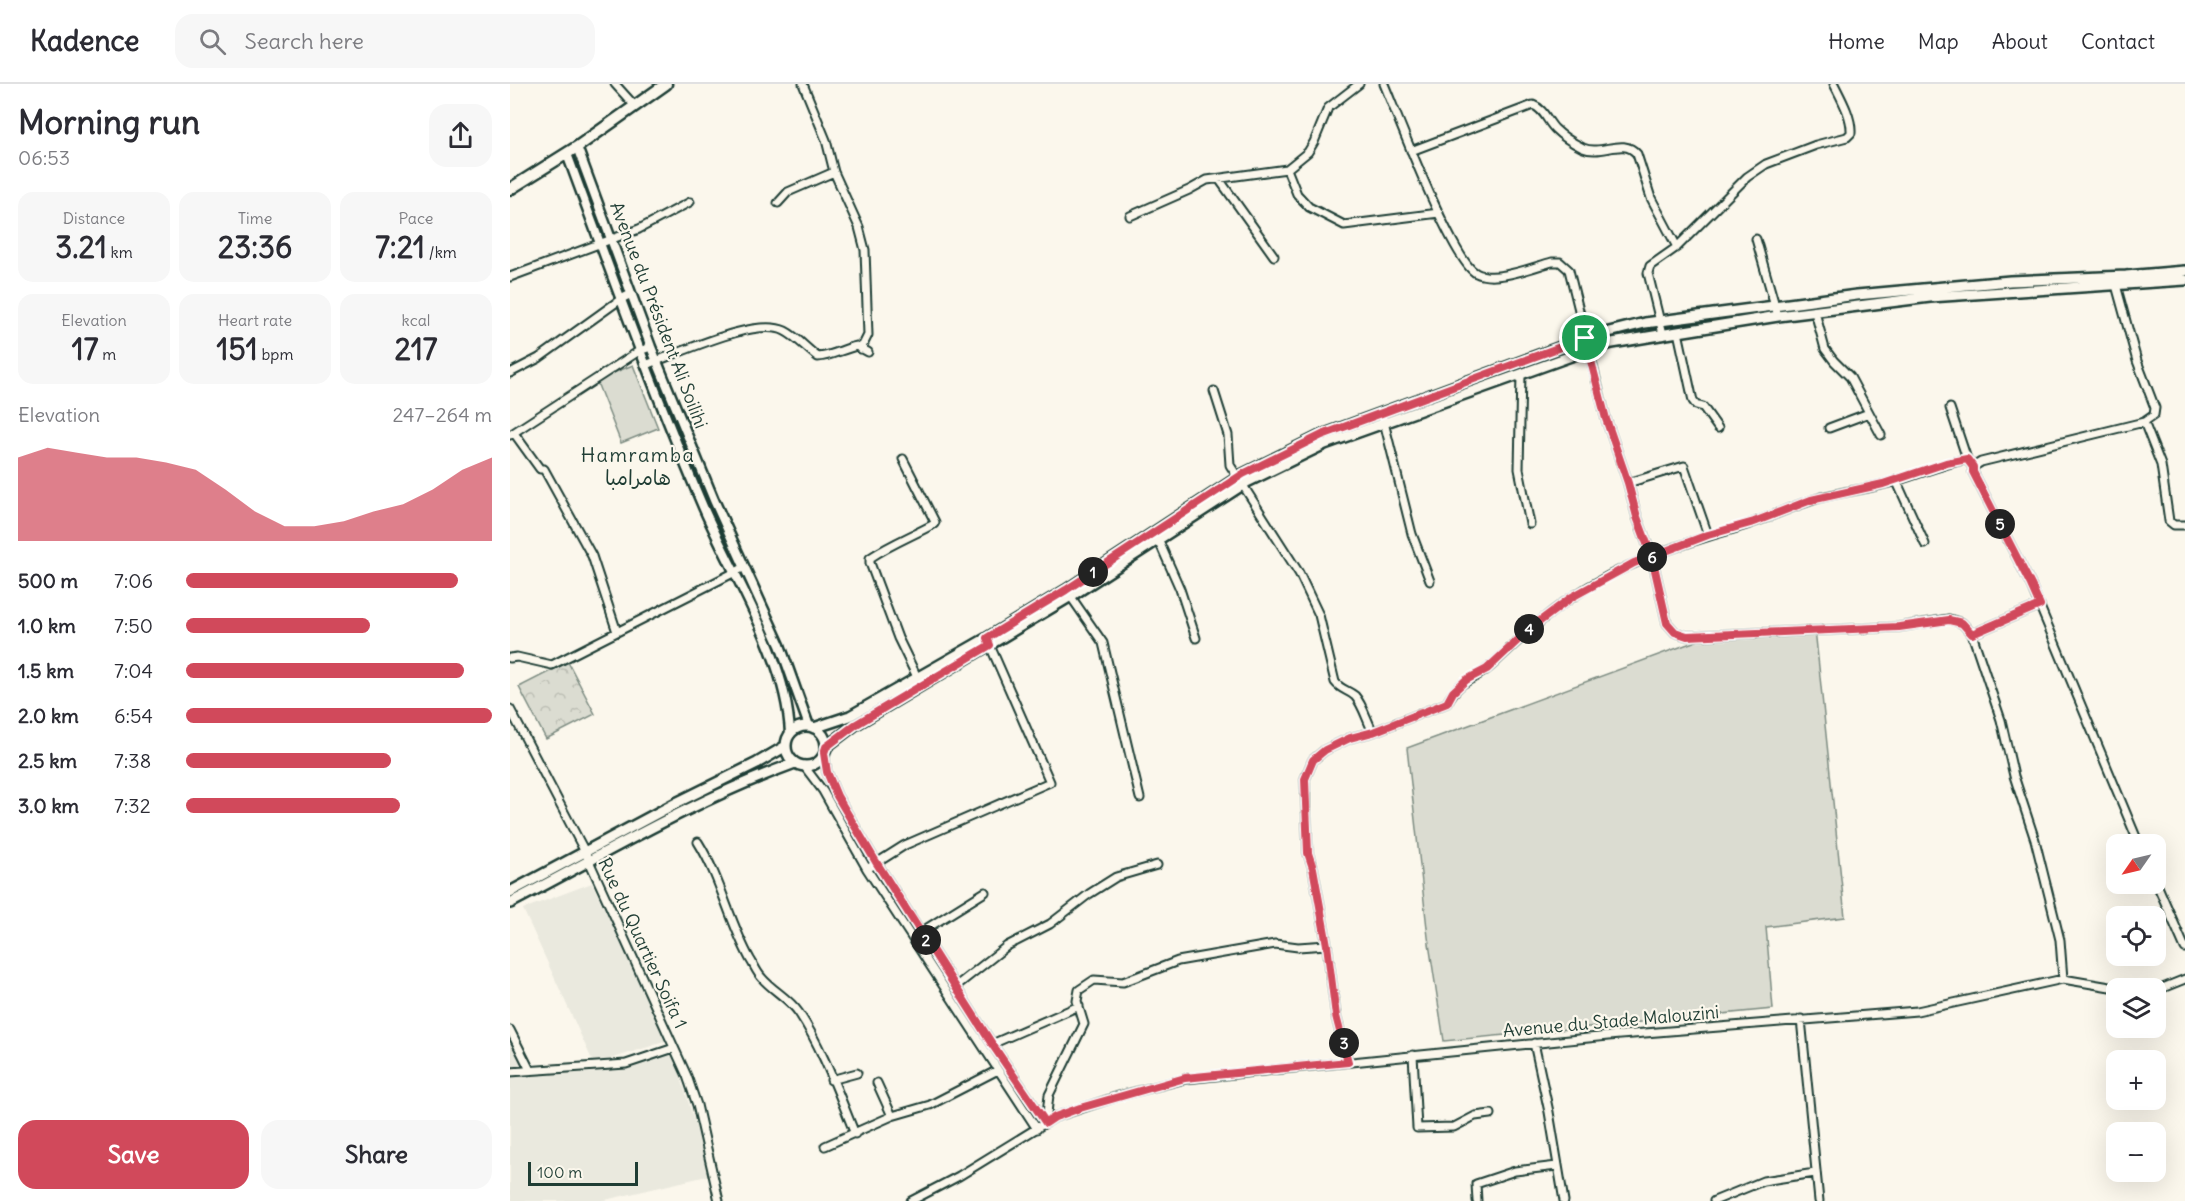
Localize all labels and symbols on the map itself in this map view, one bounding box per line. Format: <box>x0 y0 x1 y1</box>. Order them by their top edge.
street label: Avenue du Président Ali Soilihi <box>605 198 713 432</box>
pin <box>1559 312 1610 363</box>
district label: Hamramba هامرامبا <box>581 442 695 490</box>
pin: 5 <box>1985 509 2015 539</box>
pin: 6 <box>1637 542 1667 572</box>
pin: 1 <box>1078 557 1108 587</box>
pin: 4 <box>1514 614 1544 644</box>
north arrow <box>2106 834 2166 894</box>
street label: Rue du Quartier Soifa 1 <box>593 854 693 1032</box>
pin: 2 <box>911 925 941 955</box>
street label: Avenue du Stade Malouzini <box>1502 1000 1720 1042</box>
pin: 3 <box>1329 1028 1359 1058</box>
scale bar <box>528 1159 638 1186</box>

